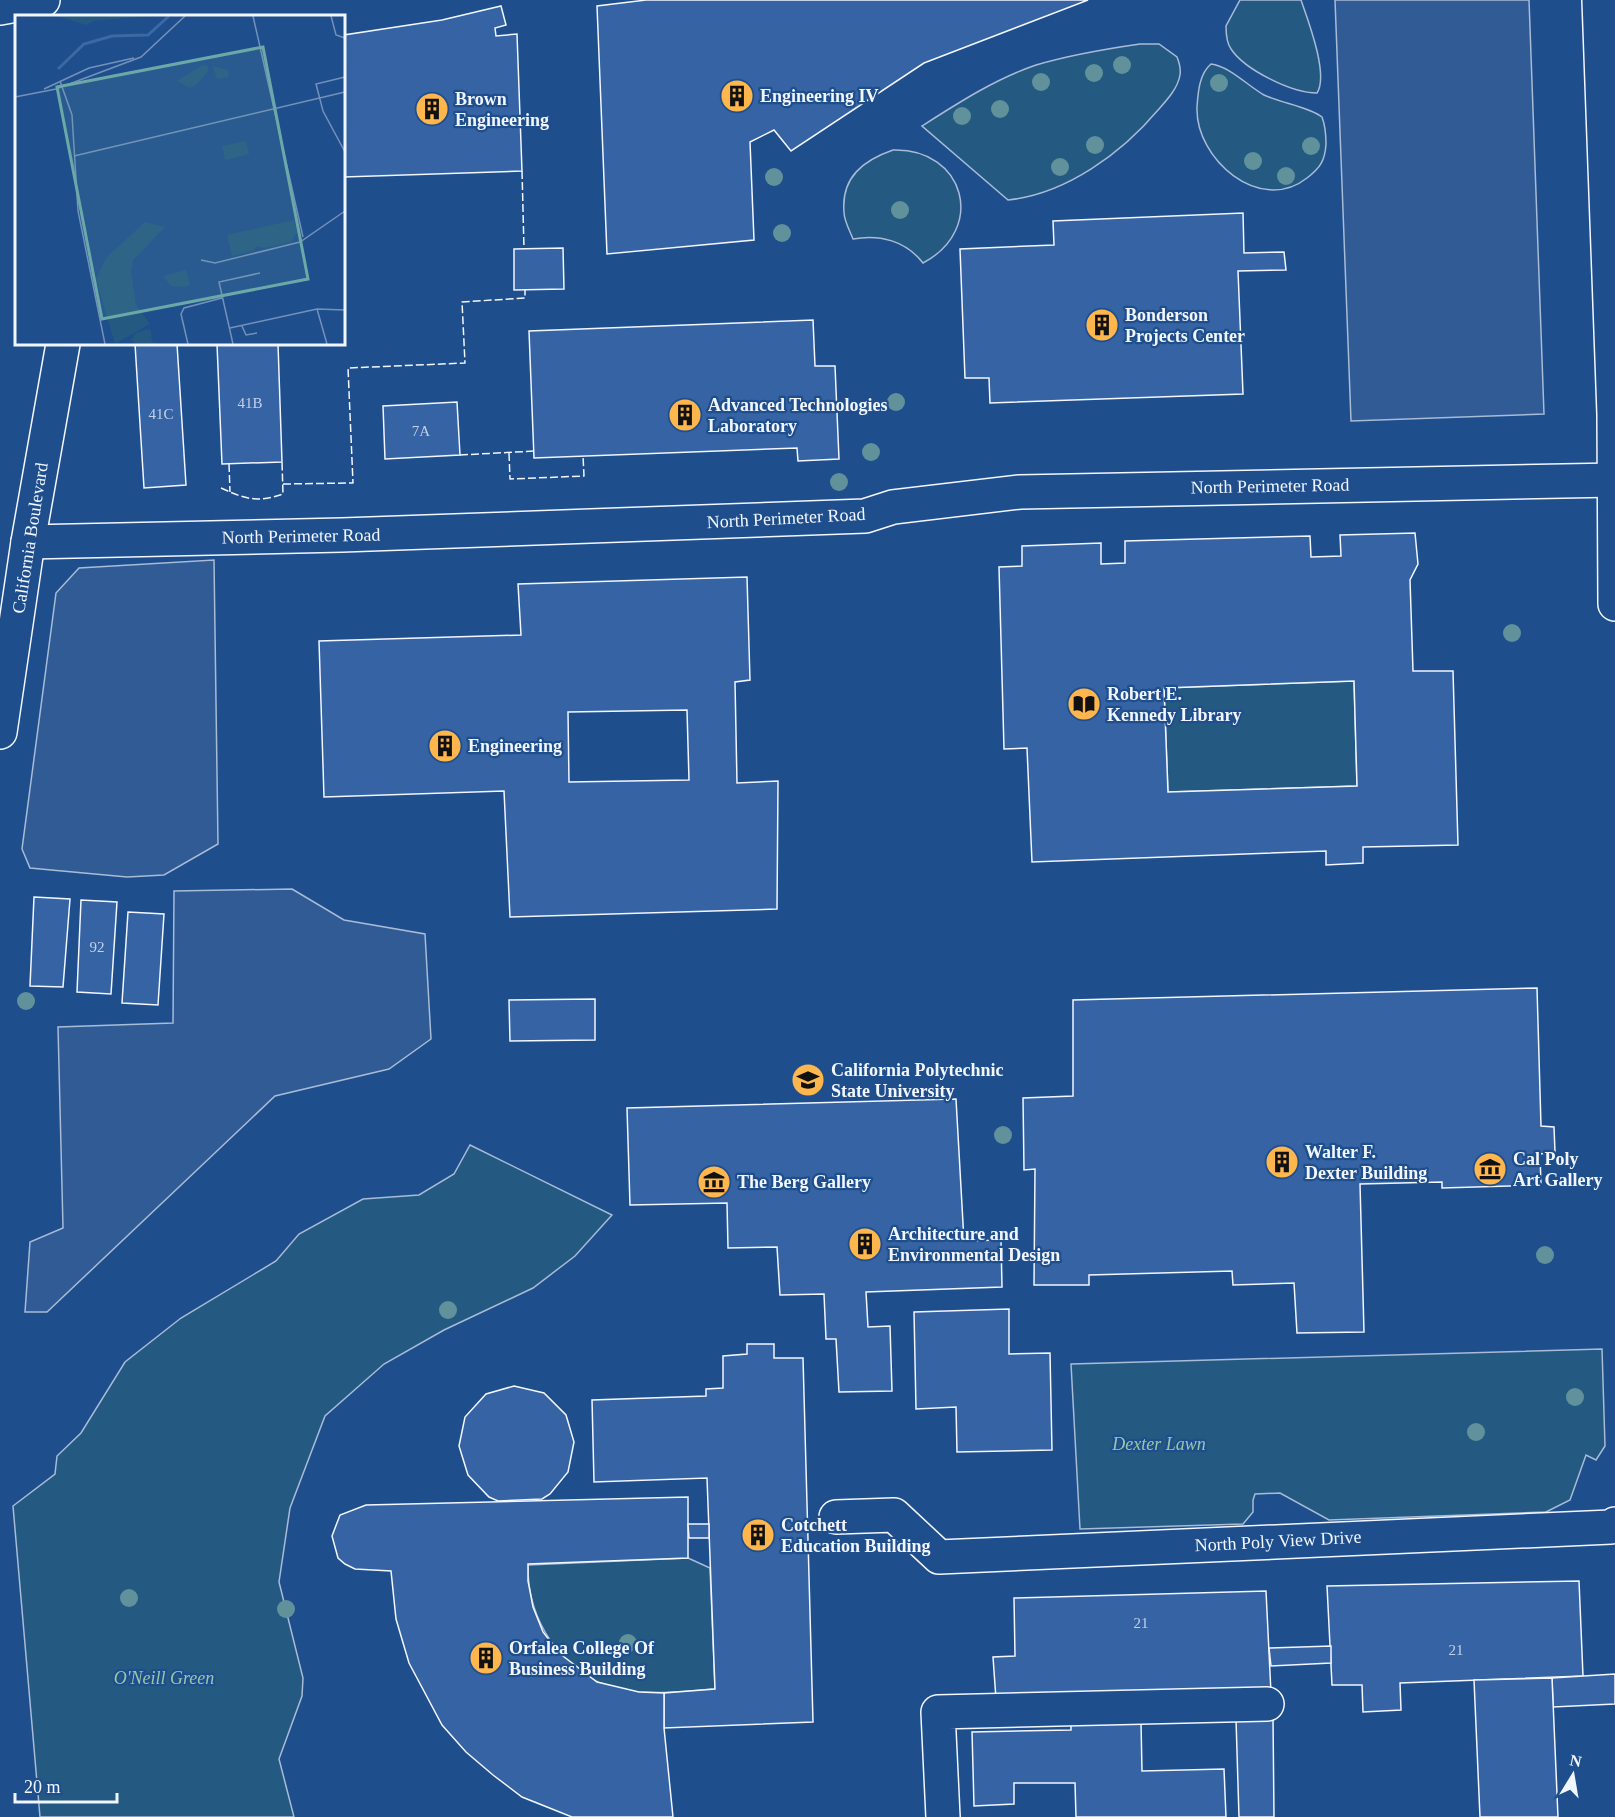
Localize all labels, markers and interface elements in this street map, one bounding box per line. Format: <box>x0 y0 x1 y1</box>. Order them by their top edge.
inset map <box>15 15 345 345</box>
building icon: Engineering IV <box>719 78 755 114</box>
place label: Engineering IV <box>760 86 879 106</box>
place label: Brown Engineering <box>455 89 549 130</box>
building icon: Brown Engineering <box>414 91 450 127</box>
place label: Bonderson Projects Center <box>1125 305 1245 346</box>
building icon: Bonderson Projects Center <box>1084 307 1120 343</box>
house number: 41B <box>237 395 263 411</box>
place label: Advanced Technologies Laboratory <box>708 395 888 436</box>
building icon: Advanced Technologies Laboratory <box>667 397 703 433</box>
house number: 41C <box>148 406 174 422</box>
house number: 7A <box>412 423 430 439</box>
street label: California Boulevard <box>8 461 52 615</box>
street label: North Perimeter Road <box>1190 475 1350 497</box>
street label: North Perimeter Road <box>706 504 866 532</box>
street label: North Perimeter Road <box>221 525 381 547</box>
place label: Robert E. Kennedy Library <box>1107 684 1242 725</box>
library icon: Robert E. Kennedy Library <box>1066 686 1102 722</box>
building icon: Engineering <box>427 728 463 764</box>
place label: Engineering <box>468 736 562 756</box>
house number: 92 <box>90 939 105 955</box>
place label: California Polytechnic State University <box>831 1060 1003 1101</box>
school or university icon: California Polytechnic State University <box>790 1062 826 1098</box>
place label: Walter F. Dexter Building <box>1305 1142 1427 1183</box>
building icon: Walter F. Dexter Building <box>1264 1144 1300 1180</box>
place label: Cal Poly Art Gallery <box>1513 1149 1602 1190</box>
museum icon: Cal Poly Art Gallery <box>1472 1151 1508 1187</box>
museum icon: The Berg Gallery <box>696 1164 732 1200</box>
place label: The Berg Gallery <box>737 1172 871 1192</box>
place label: Architecture and Environmental Design <box>888 1224 1060 1265</box>
building icon: Architecture and Environmental Design <box>847 1226 883 1262</box>
park label: Dexter Lawn <box>1111 1434 1206 1454</box>
place label: Cotchett Education Building <box>781 1515 931 1556</box>
building icon: Cotchett Education Building <box>740 1517 776 1553</box>
street label: North Poly View Drive <box>1194 1527 1362 1555</box>
house number: 21 <box>1134 1615 1149 1631</box>
place label: Orfalea College Of Business Building <box>509 1638 655 1679</box>
building icon: Orfalea College Of Business Building <box>468 1640 504 1676</box>
house number: 21 <box>1449 1642 1464 1658</box>
park label: O'Neill Green <box>114 1668 214 1688</box>
north arrow <box>1543 1745 1603 1805</box>
text: N <box>1568 1751 1583 1770</box>
scale bar <box>15 1766 117 1804</box>
text: 20 m <box>24 1777 61 1797</box>

